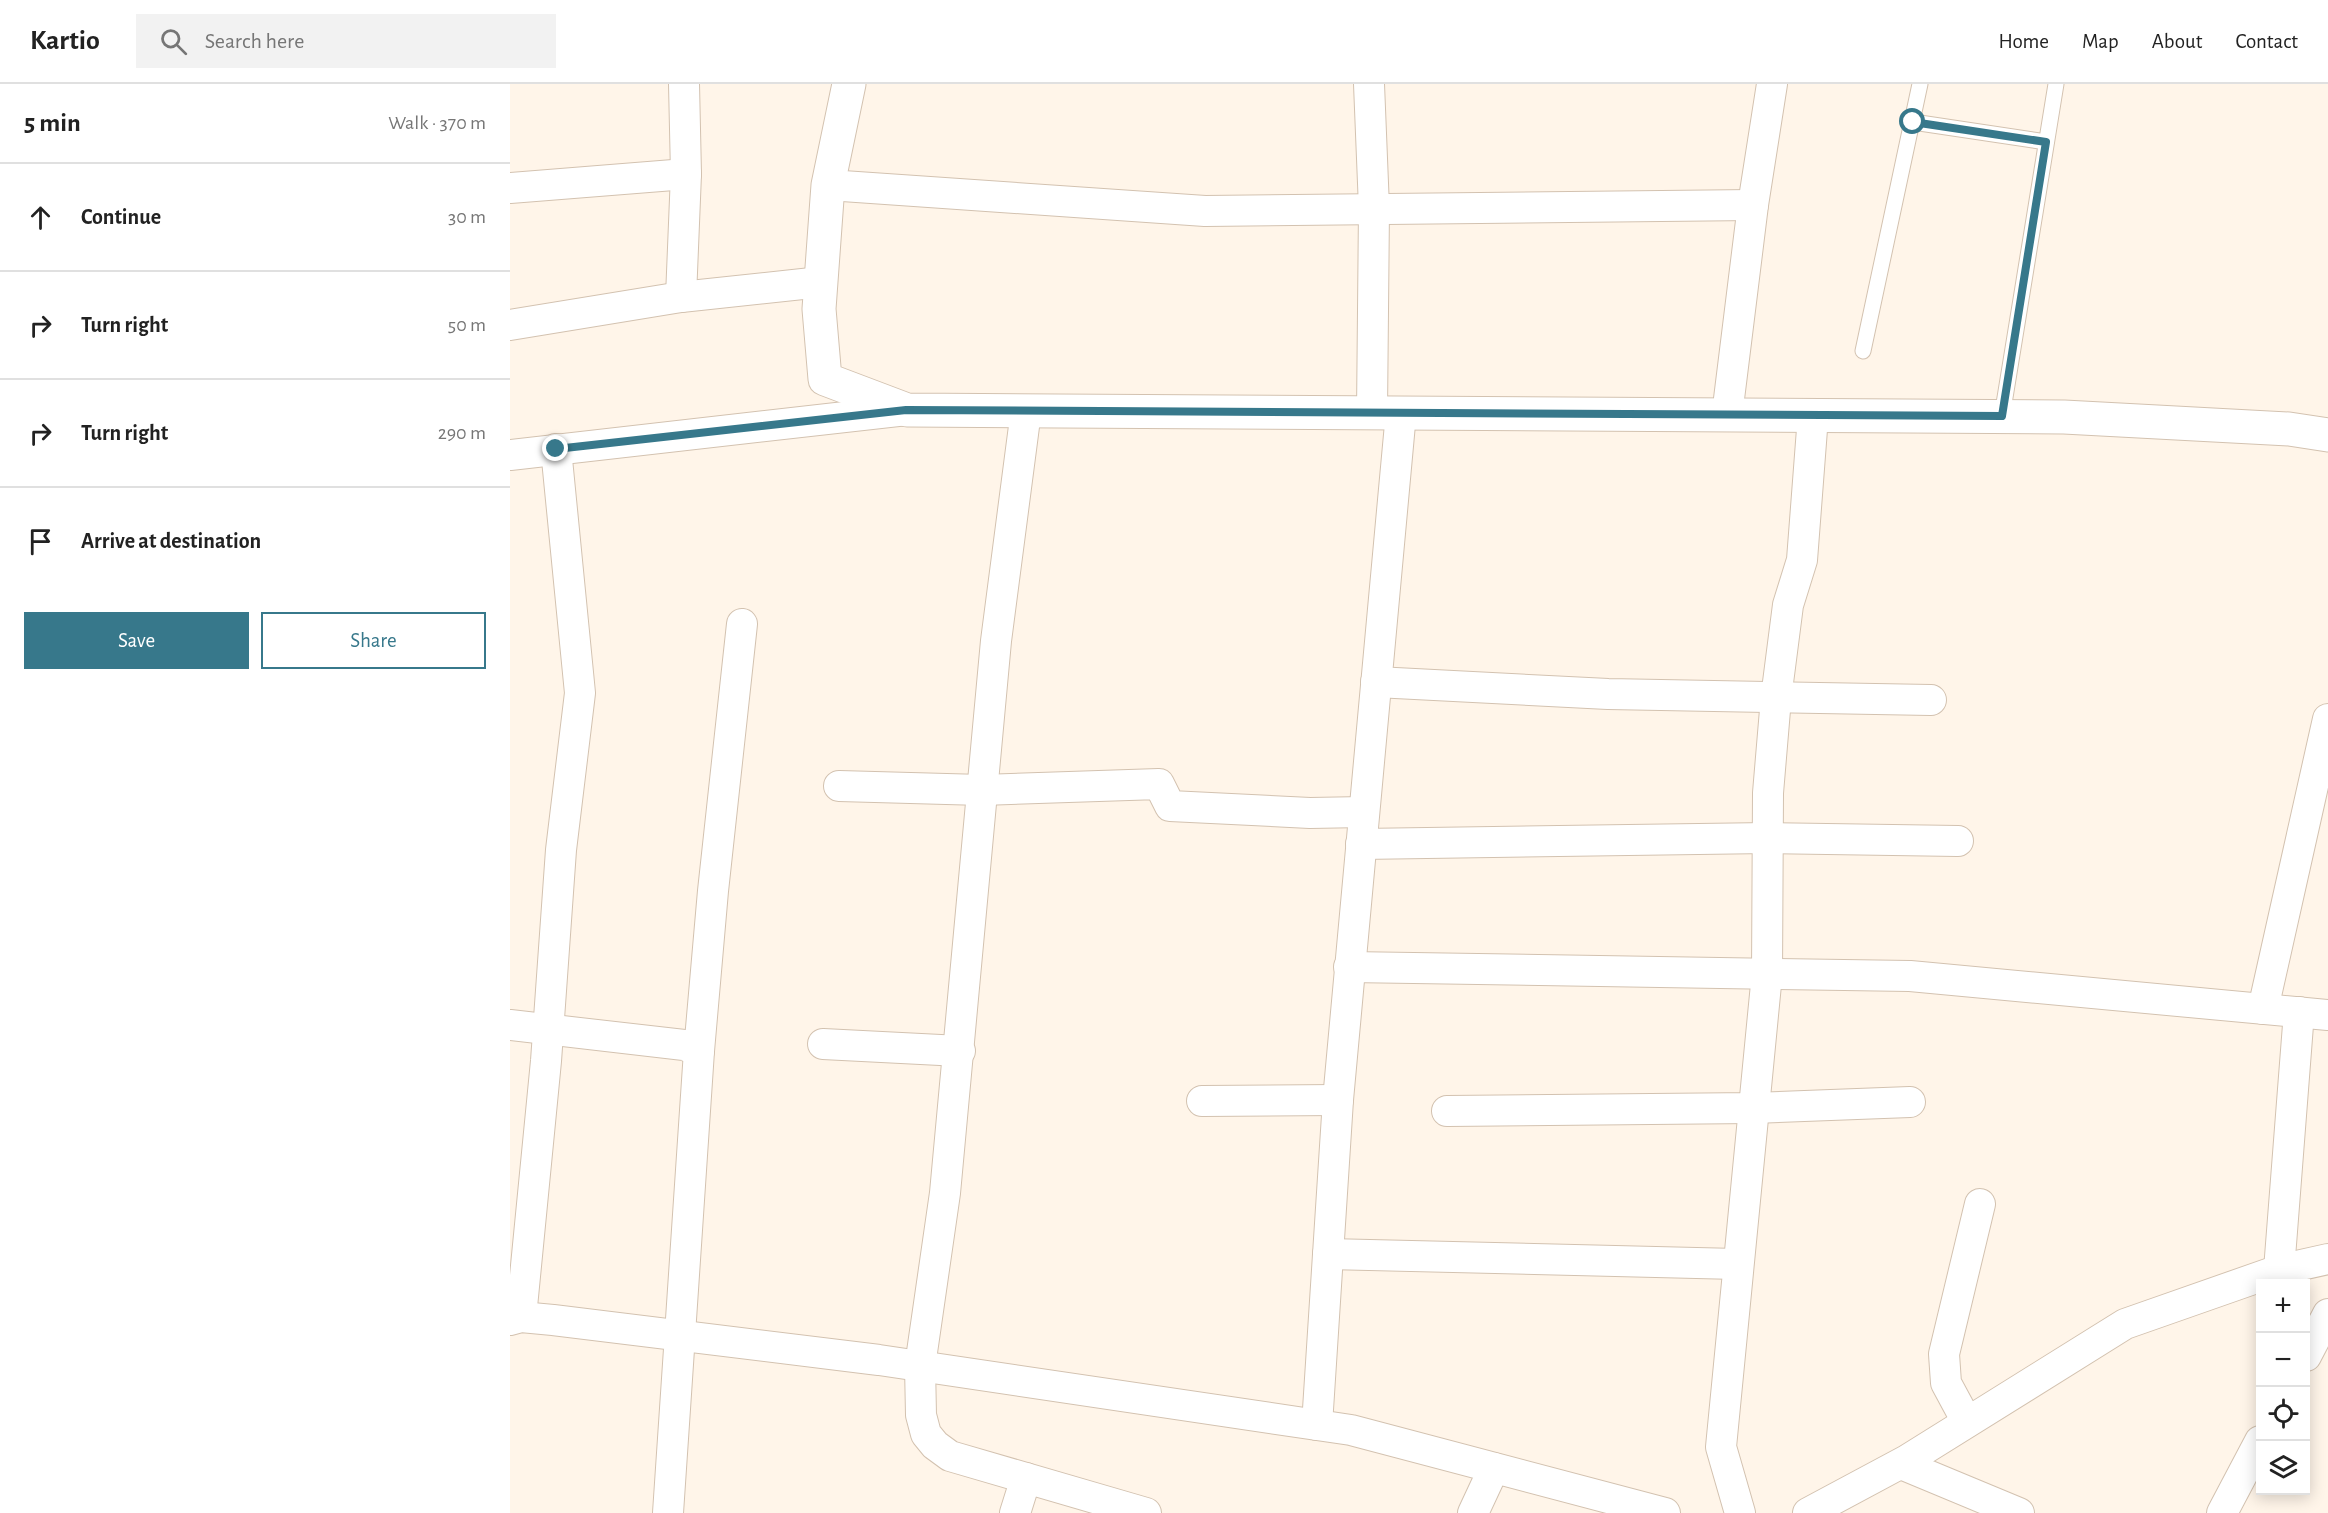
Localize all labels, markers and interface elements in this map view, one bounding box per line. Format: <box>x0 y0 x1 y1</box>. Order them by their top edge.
search box <box>136 14 556 68</box>
icon: search <box>157 25 190 58</box>
text: Kartio <box>30 27 100 55</box>
text: Search here <box>205 30 304 52</box>
text: Home <box>1998 31 2049 52</box>
text: Map <box>2082 31 2119 52</box>
text: About <box>2152 31 2202 52</box>
text: Contact <box>2235 31 2298 52</box>
route start <box>1899 108 1925 134</box>
text: 5 min <box>24 110 81 136</box>
text: Walk · 370 m <box>388 113 486 133</box>
icon: ahead <box>24 201 57 234</box>
text: Continue <box>81 206 161 228</box>
text: 30 m <box>448 207 486 227</box>
icon: right <box>24 309 57 342</box>
text: Turn right <box>81 314 168 336</box>
text: 50 m <box>448 315 486 335</box>
icon: right <box>24 417 57 450</box>
text: Turn right <box>81 422 168 444</box>
text: 290 m <box>438 423 486 443</box>
route end <box>542 435 568 461</box>
icon: arrive <box>24 525 57 558</box>
text: Arrive at destination <box>81 530 261 552</box>
button: Save <box>24 612 249 669</box>
button: Share <box>261 612 486 669</box>
map controls <box>2256 1279 2310 1495</box>
button: + <box>2256 1279 2310 1333</box>
button: − <box>2256 1333 2310 1387</box>
button: locate <box>2256 1387 2310 1441</box>
button: layers <box>2256 1441 2310 1495</box>

